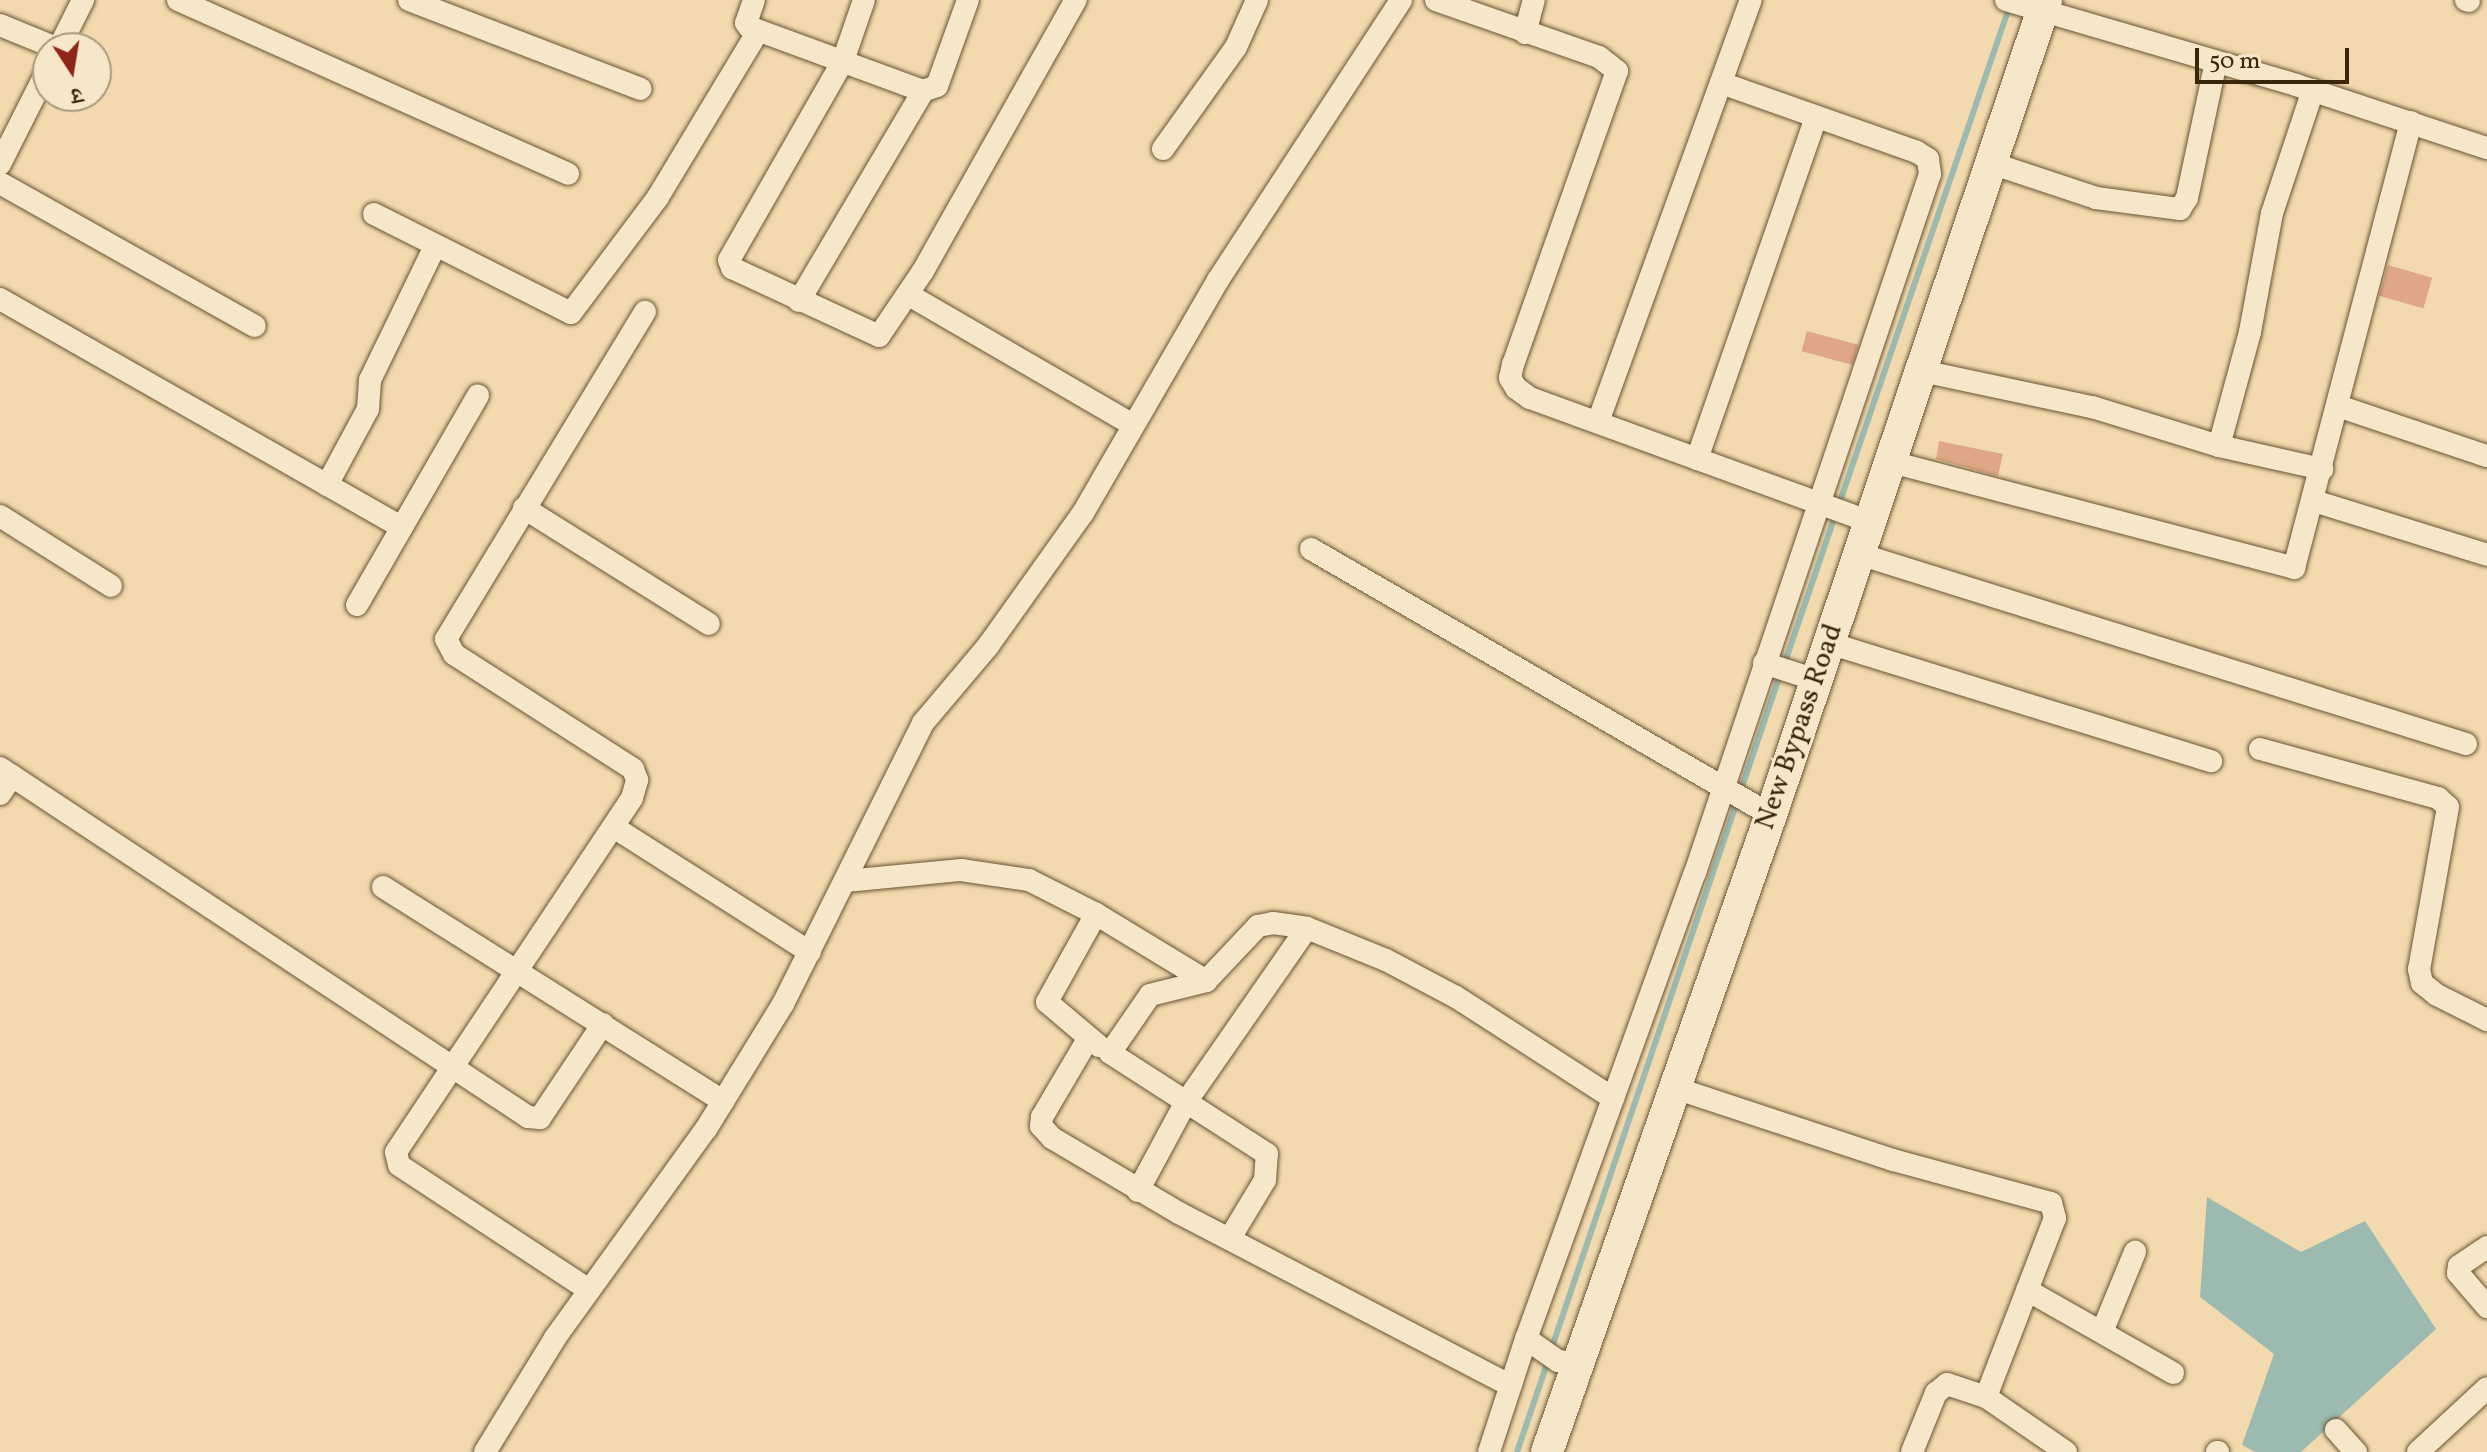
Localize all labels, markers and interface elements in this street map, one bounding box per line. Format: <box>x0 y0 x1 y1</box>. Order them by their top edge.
north arrow <box>32 32 112 112</box>
scale bar <box>2199 32 2353 82</box>
text: 50 m <box>2209 45 2261 79</box>
text: उ <box>68 78 85 110</box>
street label: New Bypass Road <box>1749 619 1851 835</box>

